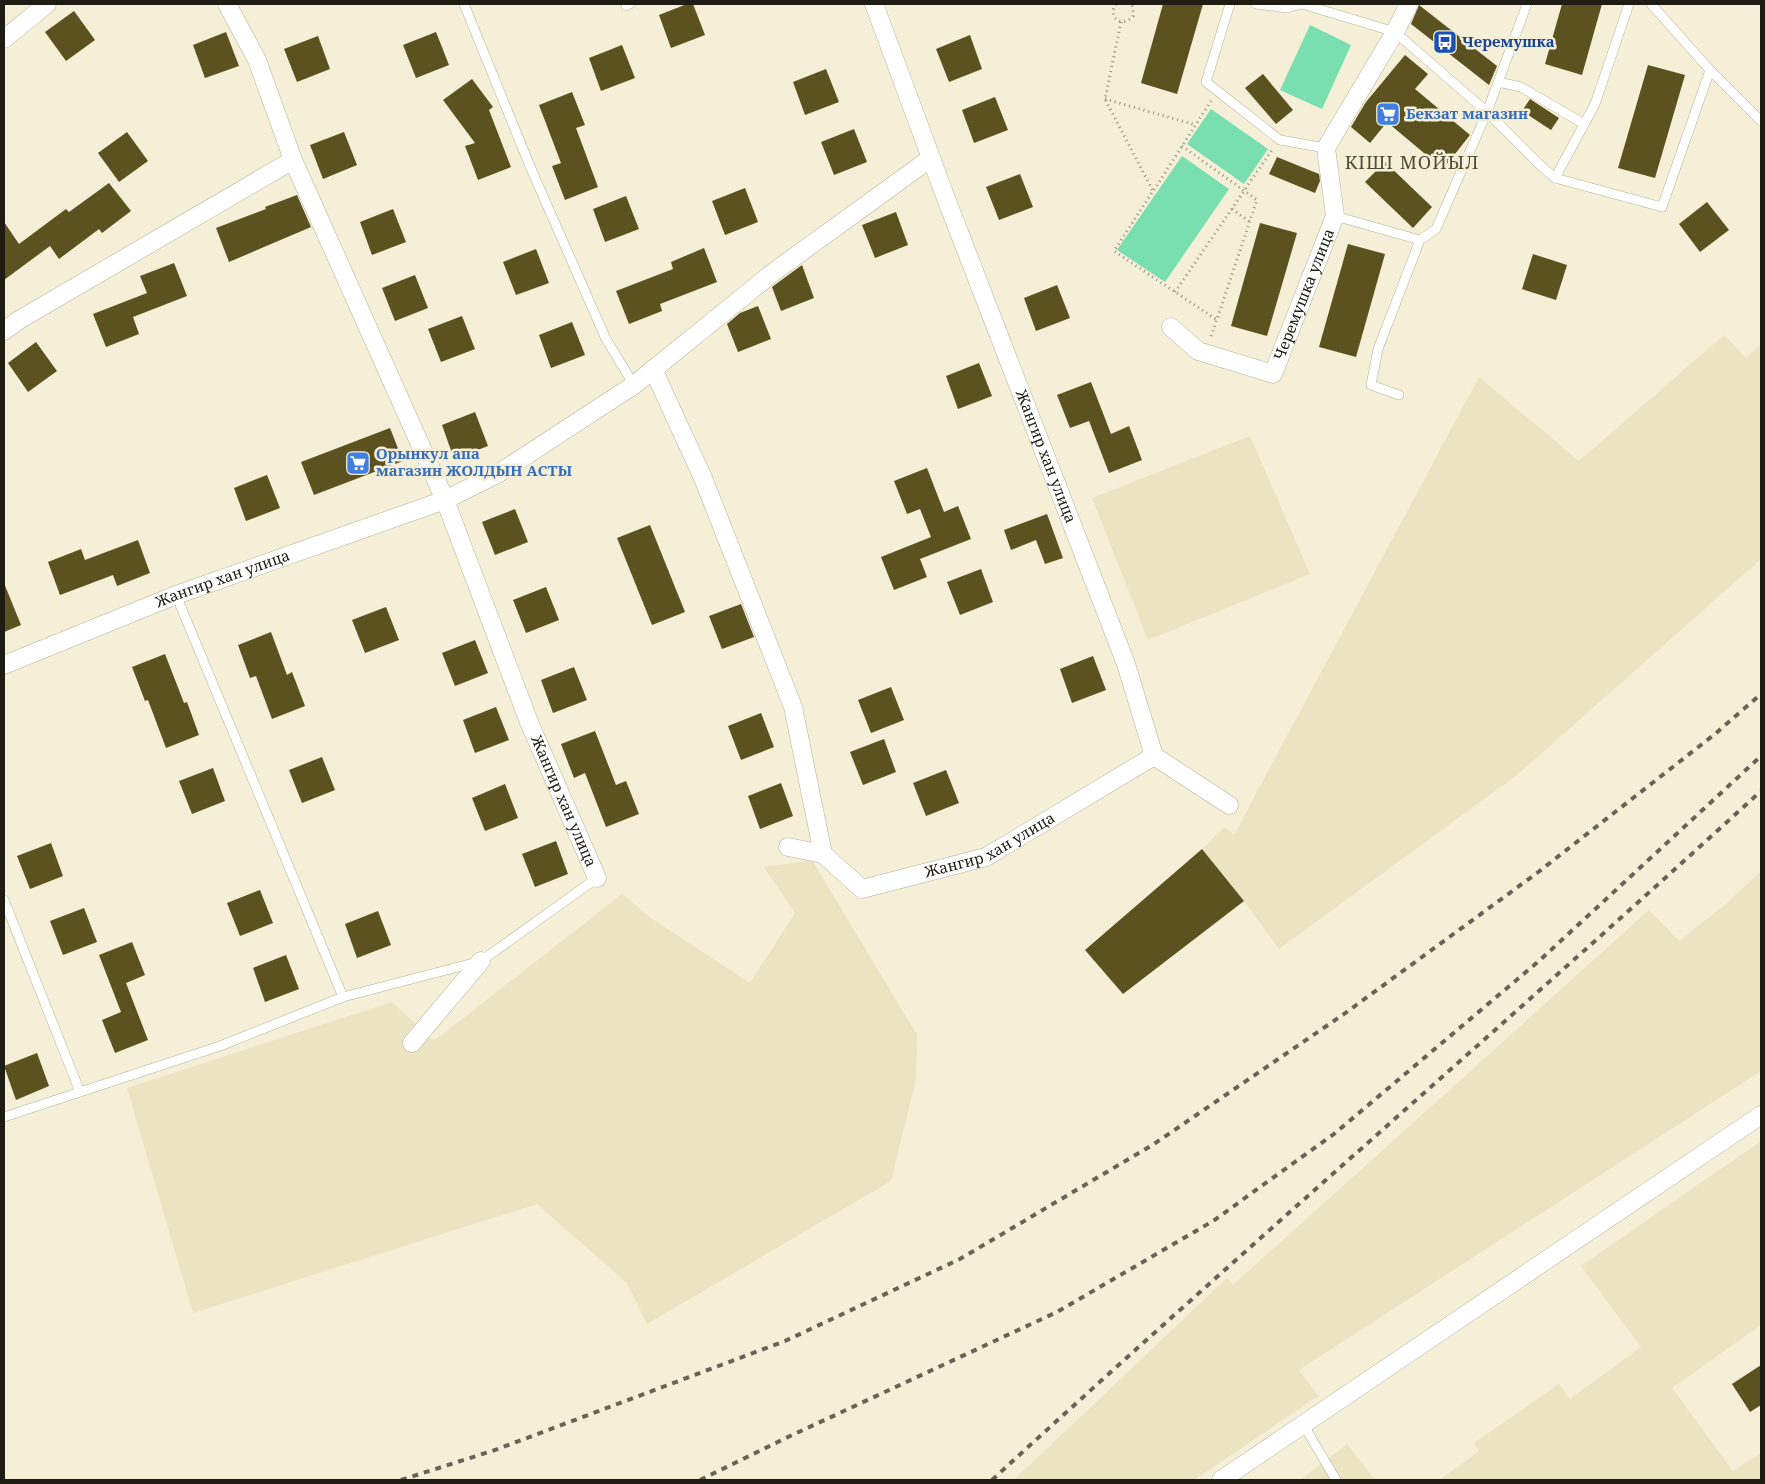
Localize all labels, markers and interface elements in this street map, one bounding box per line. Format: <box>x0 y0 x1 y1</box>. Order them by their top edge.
bus stop icon: Черемушка <box>1432 29 1458 55</box>
place label: Черемушка <box>1462 31 1555 51</box>
supermarket icon: Бекзат магазин <box>1375 101 1401 127</box>
place label: Бекзат магазин <box>1406 103 1528 123</box>
district label: КІШІ МОЙЫЛ <box>1345 150 1479 174</box>
street label: Черемушка улица <box>1268 225 1338 363</box>
street label: Жангир хан улица <box>1011 386 1082 526</box>
place label: Орынкул апа магазин ЖОЛДЫН АСТЫ <box>376 443 573 480</box>
supermarket icon: Орынкул апа магазин ЖОЛДЫН АСТЫ <box>345 450 371 476</box>
street label: Жангир хан улица <box>151 545 292 612</box>
street label: Жангир хан улица <box>527 731 602 870</box>
street label: Жангир хан улица <box>921 807 1058 882</box>

